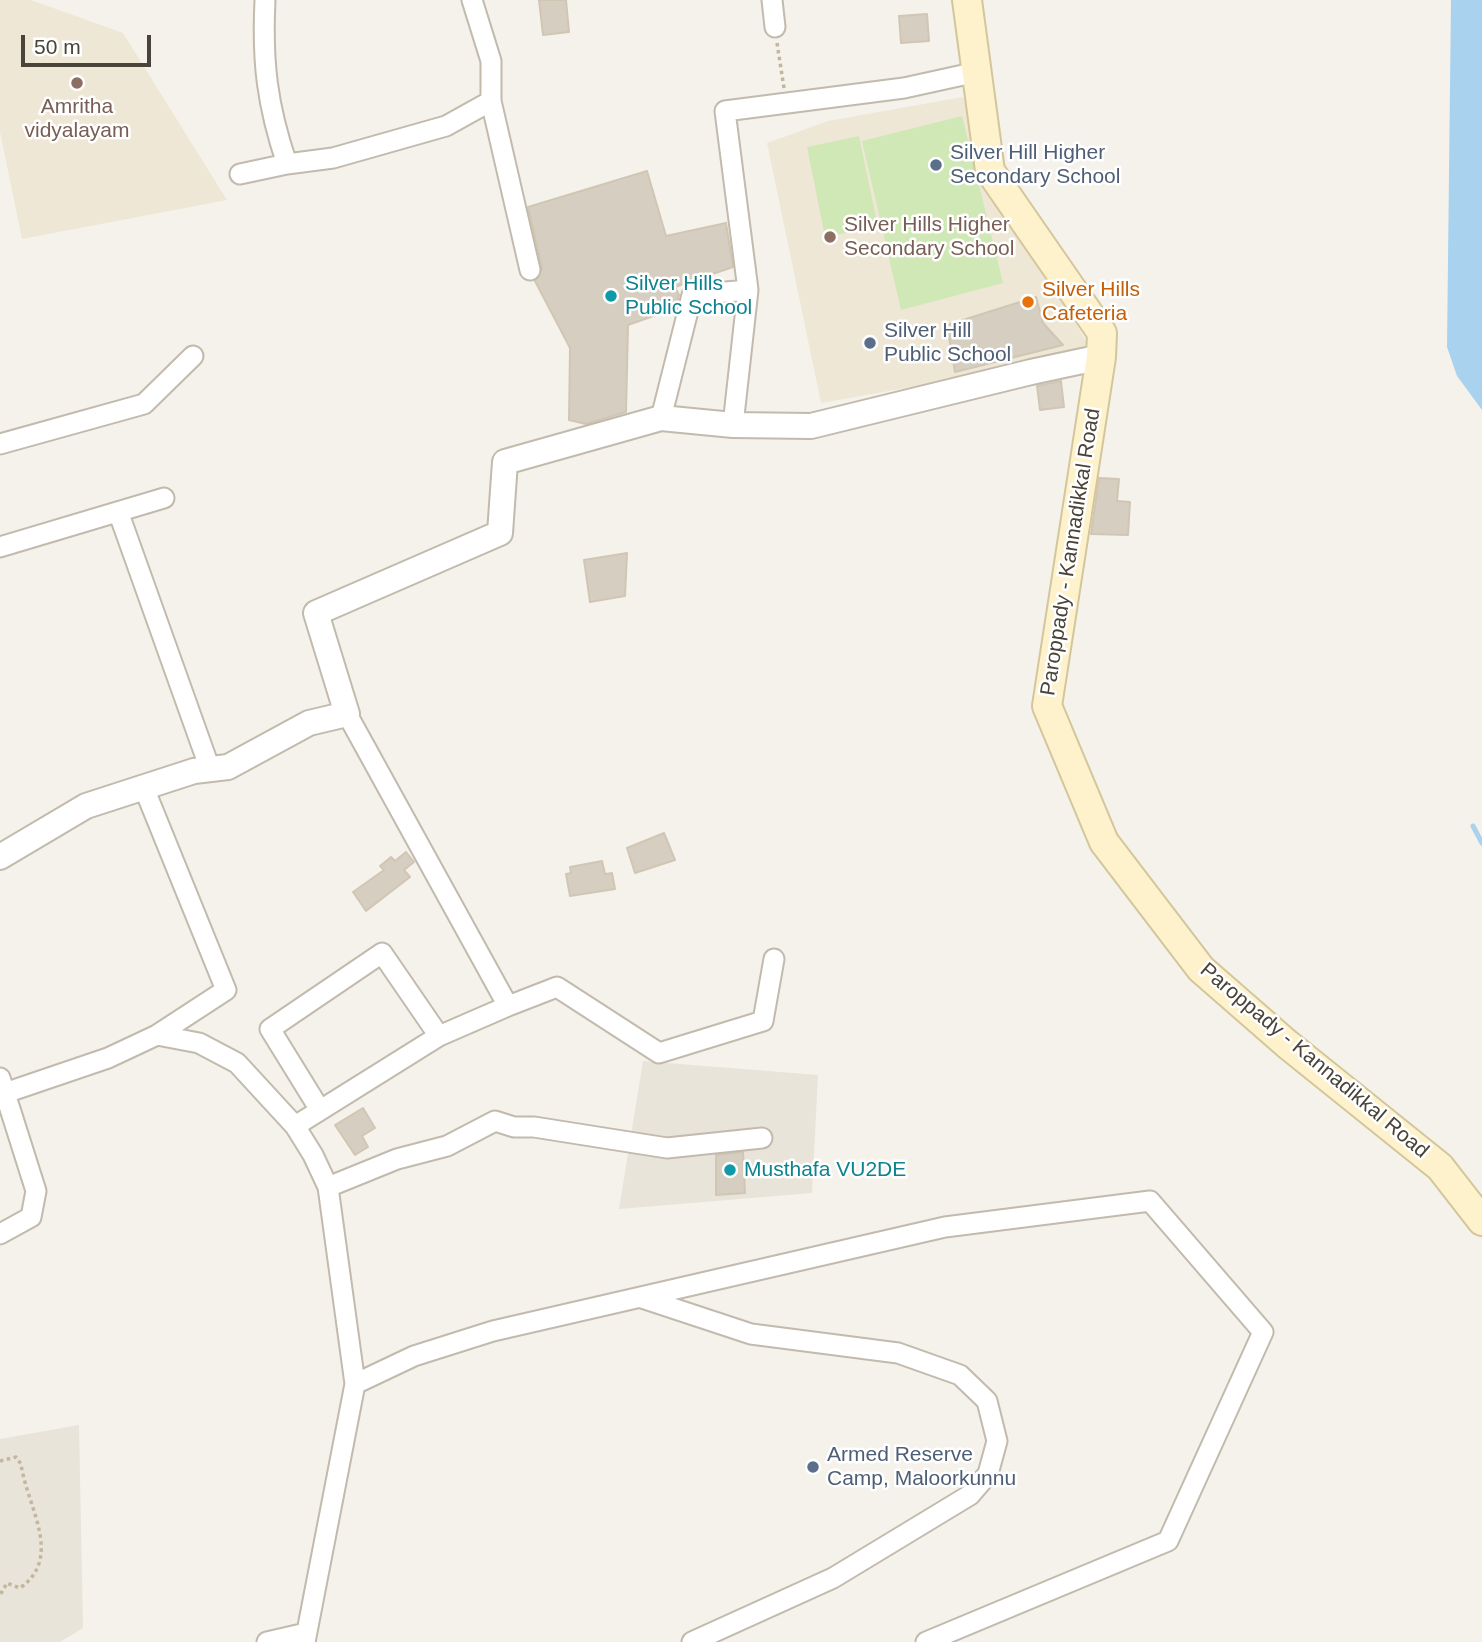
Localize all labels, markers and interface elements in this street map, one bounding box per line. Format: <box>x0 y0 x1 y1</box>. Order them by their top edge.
scale bar <box>24 21 154 65</box>
text: 50 m <box>34 35 81 58</box>
marker: Amritha vidyalayam <box>69 75 85 91</box>
place label: Amritha vidyalayam <box>24 94 130 144</box>
place label: Silver Hill Higher Secondary School <box>950 140 1120 190</box>
marker: Silver Hill Higher Secondary School <box>928 157 944 173</box>
place label: Silver Hills Higher Secondary School <box>844 212 1014 262</box>
marker: Silver Hills Higher Secondary School <box>822 229 838 245</box>
place label: Silver Hills Public School <box>625 271 752 321</box>
place label: Silver Hills Cafeteria <box>1042 277 1140 327</box>
marker: Silver Hills Public School <box>603 288 619 304</box>
marker: Silver Hills Cafeteria <box>1020 294 1036 310</box>
place label: Silver Hill Public School <box>884 318 1011 368</box>
marker: Silver Hill Public School <box>862 335 878 351</box>
street label: Paroppady - Kannadikkal Road <box>1036 406 1106 698</box>
street label: Paroppady - Kannadikkal Road <box>1195 958 1433 1164</box>
place label: Musthafa VU2DE <box>744 1157 906 1183</box>
marker: Musthafa VU2DE <box>722 1162 738 1178</box>
place label: Armed Reserve Camp, Maloorkunnu <box>827 1442 1016 1492</box>
marker: Armed Reserve Camp, Maloorkunnu <box>805 1459 821 1475</box>

